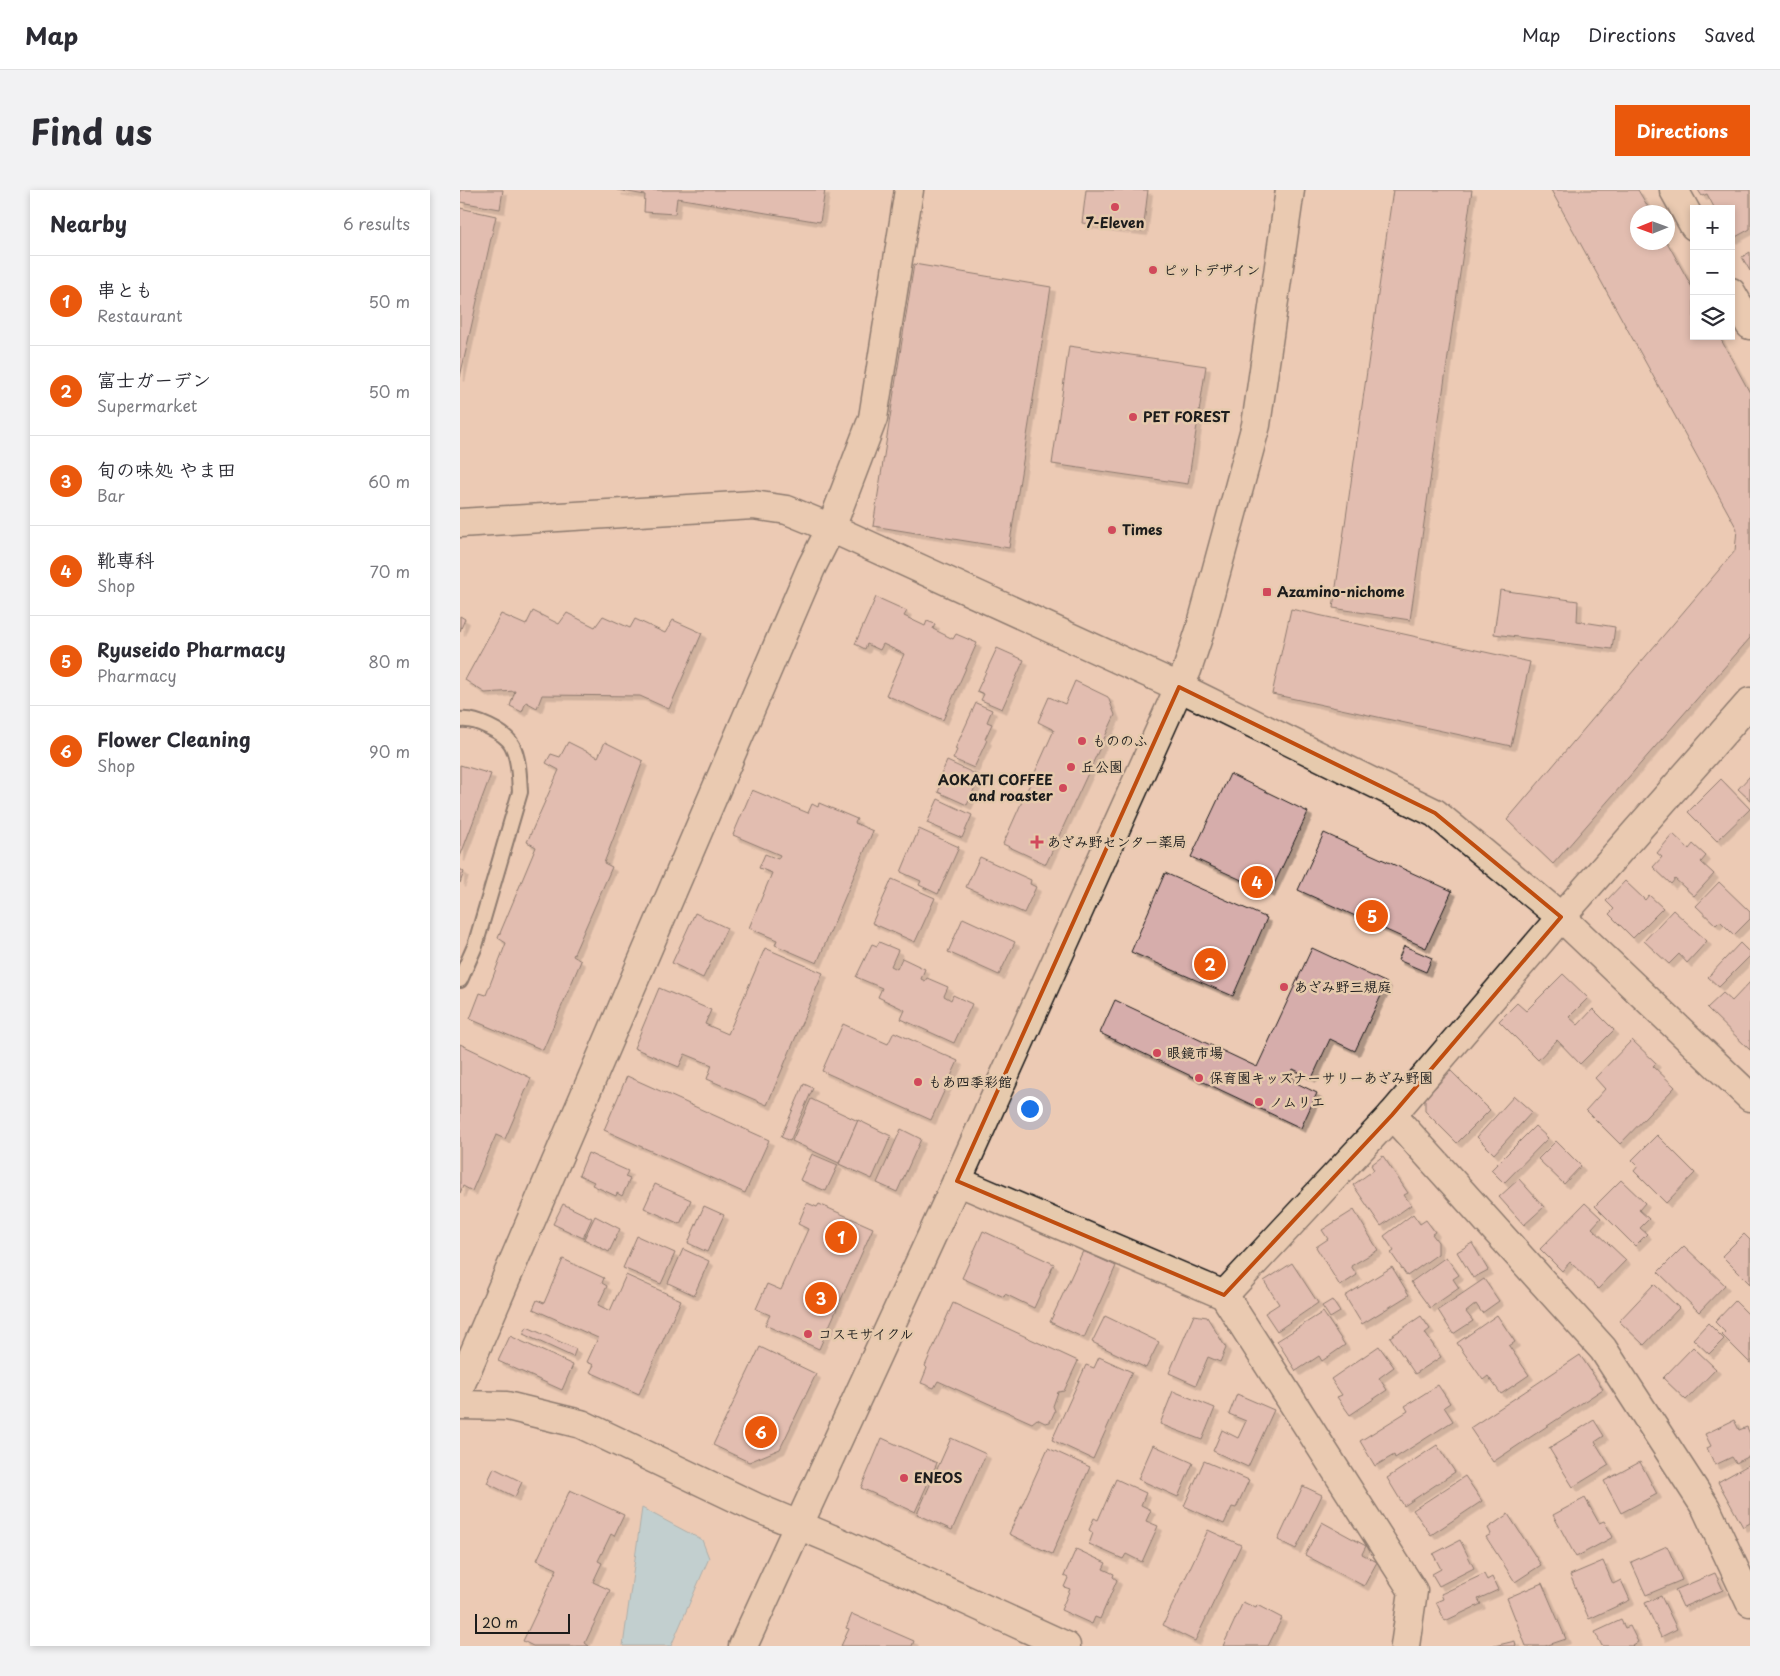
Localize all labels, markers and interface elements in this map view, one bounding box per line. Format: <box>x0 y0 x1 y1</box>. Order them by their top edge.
text: Map <box>25 17 78 53</box>
text: Map <box>1522 21 1560 48</box>
text: Directions <box>1588 21 1676 48</box>
text: Saved <box>1704 21 1755 48</box>
text: Find us <box>30 104 152 157</box>
button: Directions <box>1615 105 1750 156</box>
marker: 7-Eleven <box>1109 201 1121 213</box>
north arrow <box>1630 205 1675 250</box>
map controls <box>1690 205 1735 340</box>
button: + <box>1690 205 1735 250</box>
text: Nearby <box>50 207 127 239</box>
text: 6 results <box>343 211 410 235</box>
place label: 7-Eleven <box>1086 212 1144 233</box>
button: − <box>1690 250 1735 295</box>
place label: ピットデザイン <box>1163 259 1260 280</box>
marker: ピットデザイン <box>1147 264 1159 276</box>
text: 串とも <box>97 275 154 303</box>
text: 1 <box>62 289 70 313</box>
text: 50 m <box>369 289 410 313</box>
button: layers <box>1690 295 1735 340</box>
text: Restaurant <box>97 303 183 327</box>
text: 富士ガーデン <box>97 365 211 393</box>
text: 2 <box>60 379 72 403</box>
text: 50 m <box>369 379 410 403</box>
text: Supermarket <box>97 393 197 417</box>
place label: PET FOREST <box>1143 406 1231 427</box>
marker: PET FOREST <box>1127 411 1139 423</box>
text: 旬の味処 やま田 <box>97 455 236 483</box>
text: 3 <box>61 469 71 493</box>
text: 60 m <box>368 469 410 493</box>
text: Bar <box>97 483 125 507</box>
place label: Times <box>1122 519 1163 540</box>
marker: Times <box>1106 524 1118 536</box>
text: 靴専科 <box>97 545 154 573</box>
text: 4 <box>61 559 71 583</box>
text: 70 m <box>370 559 410 583</box>
text: Shop <box>97 573 135 597</box>
place label: Azamino-nichome <box>1277 581 1405 602</box>
marker: Azamino-nichome <box>1261 586 1273 598</box>
text: Ryuseido Pharmacy <box>97 635 286 663</box>
text: 5 <box>61 649 71 673</box>
text: 80 m <box>368 649 410 673</box>
text: Pharmacy <box>97 663 177 687</box>
text: Flower Cleaning <box>97 725 251 753</box>
place label: もののふ <box>1092 730 1148 751</box>
marker: もののふ <box>1076 735 1088 747</box>
text: 6 <box>60 739 72 763</box>
text: 90 m <box>369 739 410 763</box>
text: Shop <box>97 753 135 777</box>
place label: 丘公園 <box>1081 756 1123 777</box>
marker: 丘公園 <box>1065 761 1077 773</box>
place label: AOKATI COFFEE and roaster <box>938 769 1054 806</box>
marker: AOKATI COFFEE and roaster <box>1057 782 1069 794</box>
place label: あざみ野センター薬局 <box>1047 831 1187 852</box>
marker: あざみ野センター薬局 <box>1031 836 1043 848</box>
pin: 4 <box>1241 863 1273 901</box>
pin: 5 <box>1356 897 1388 935</box>
pin: 2 <box>1194 945 1226 983</box>
place label: あざみ野三規庭 <box>1294 976 1392 997</box>
marker: あざみ野三規庭 <box>1278 981 1290 993</box>
place label: 眼鏡市場 <box>1167 1042 1223 1063</box>
marker: 眼鏡市場 <box>1151 1047 1163 1059</box>
place label: 保育園キッズナーサリーあざみ野園 <box>1209 1067 1433 1088</box>
place label: もあ四季彩館 <box>928 1071 1012 1092</box>
marker: 保育園キッズナーサリーあざみ野園 <box>1193 1072 1205 1084</box>
marker: もあ四季彩館 <box>912 1076 924 1088</box>
place label: ノムリエ <box>1269 1091 1325 1112</box>
your location <box>1017 1096 1043 1122</box>
marker: ノムリエ <box>1253 1096 1265 1108</box>
pin: 1 <box>825 1218 857 1256</box>
pin: 3 <box>805 1279 837 1317</box>
place label: コスモサイクル <box>818 1323 914 1344</box>
marker: コスモサイクル <box>802 1328 814 1340</box>
pin: 6 <box>745 1413 777 1451</box>
place label: ENEOS <box>914 1467 962 1488</box>
marker: ENEOS <box>898 1472 910 1484</box>
scale bar <box>475 1611 570 1634</box>
text: 20 m <box>482 1612 518 1633</box>

